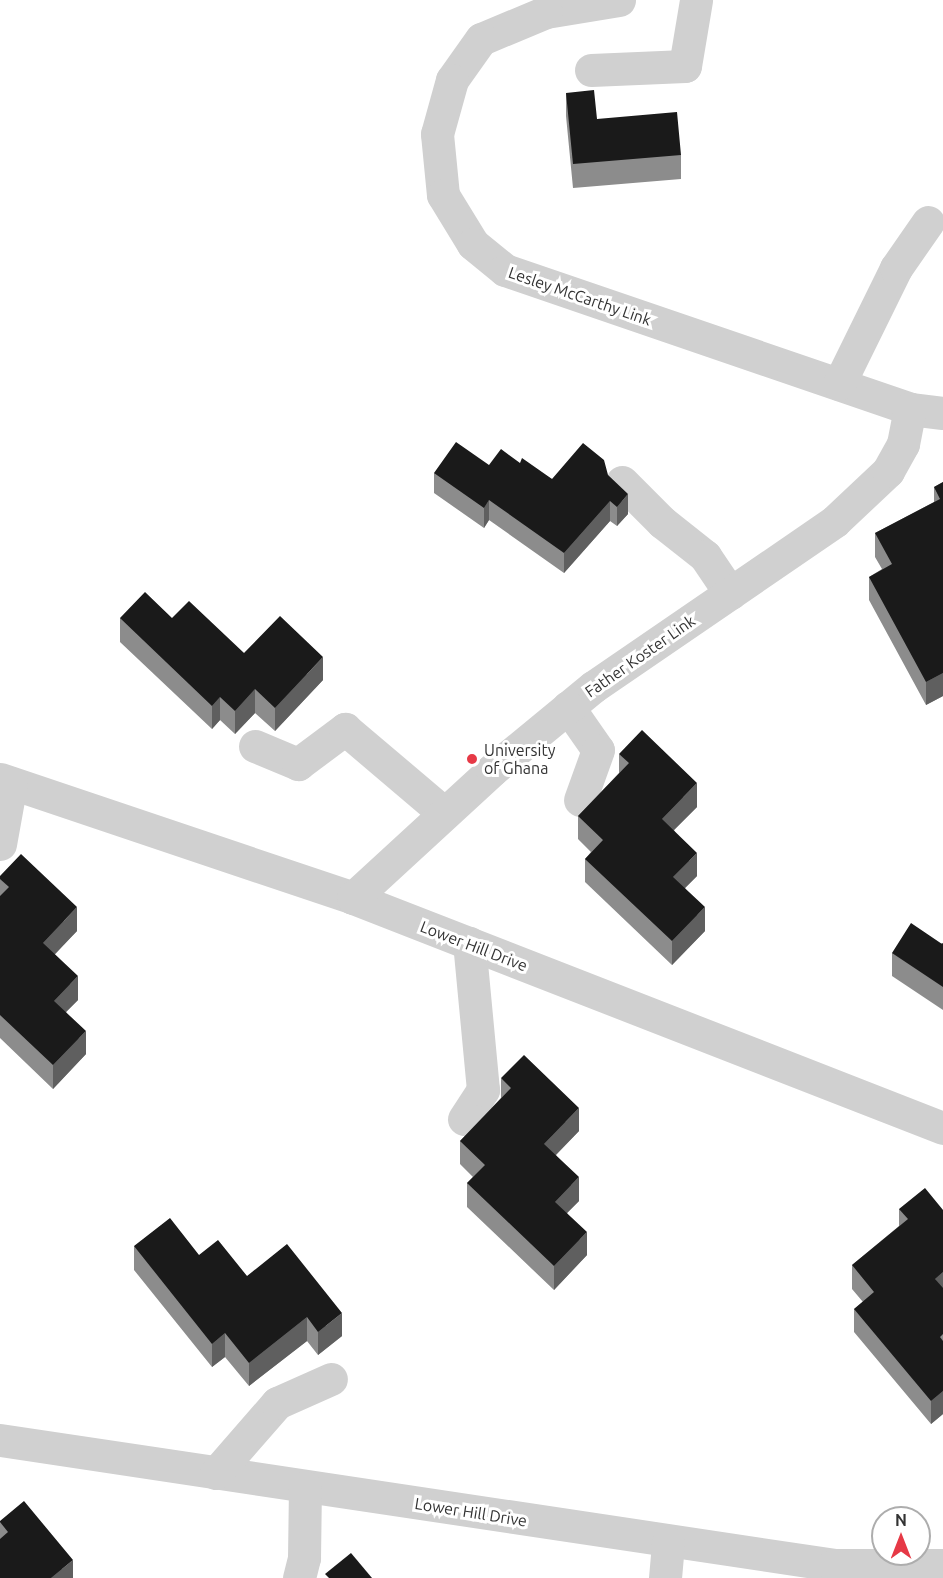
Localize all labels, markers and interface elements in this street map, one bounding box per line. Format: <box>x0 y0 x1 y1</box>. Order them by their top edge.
street label: Lesley McCarthy Link <box>506 263 654 329</box>
street label: Father Koster Link <box>581 611 699 701</box>
place label: University of Ghana <box>484 740 555 778</box>
marker: University of Ghana <box>465 752 479 766</box>
street label: Lower Hill Drive <box>418 917 530 975</box>
street label: Lower Hill Drive <box>414 1494 528 1530</box>
north arrow <box>871 1506 931 1566</box>
text: N <box>895 1511 907 1529</box>

